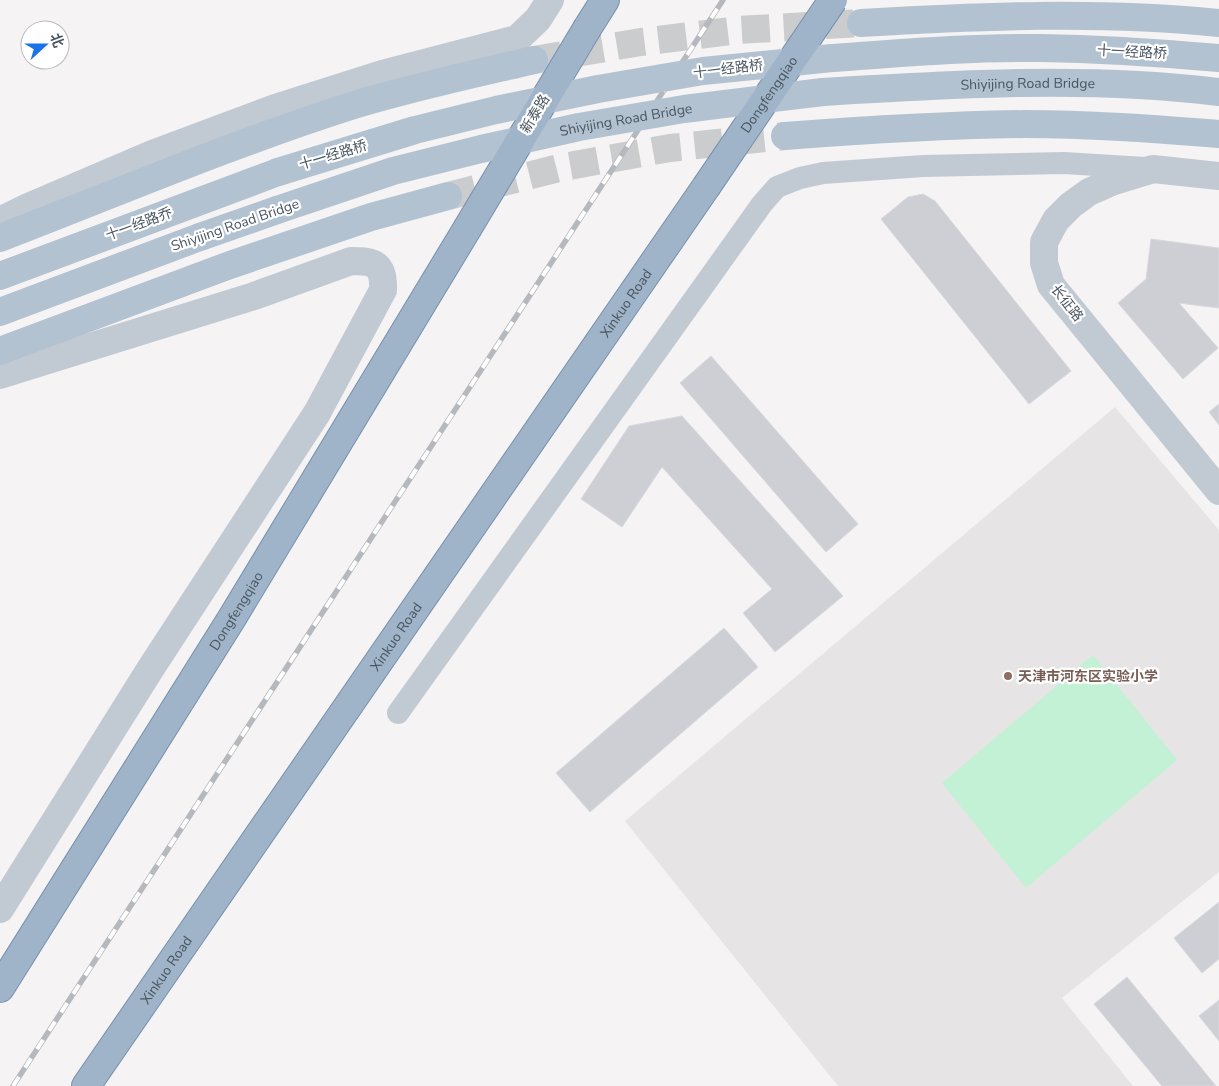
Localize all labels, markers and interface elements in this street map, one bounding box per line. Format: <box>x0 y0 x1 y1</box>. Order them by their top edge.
north arrow <box>20 20 70 70</box>
text: 北 <box>45 31 68 50</box>
street label: 十一经路桥 <box>1097 41 1167 63</box>
street label: Dongfengqiao <box>736 52 802 137</box>
street label: 十一经路桥 <box>692 55 764 83</box>
street label: Shiyijing Road Bridge <box>960 73 1095 94</box>
street label: 新泰路 <box>516 91 554 137</box>
street label: Shiyijing Road Bridge <box>558 99 693 141</box>
street label: 十一经路桥 <box>297 136 369 174</box>
street label: Shiyijing Road Bridge <box>168 194 302 256</box>
street label: 十一经路乔 <box>103 203 175 245</box>
street label: Xinkuo Road <box>596 265 656 341</box>
street label: 长征路 <box>1047 281 1087 325</box>
street label: Dongfengqiao <box>205 568 268 654</box>
street label: Xinkuo Road <box>366 599 426 675</box>
place label: 天津市河东区实验小学 <box>1018 667 1158 686</box>
marker: 天津市河东区实验小学 <box>1002 670 1014 682</box>
street label: Xinkuo Road <box>136 932 196 1008</box>

